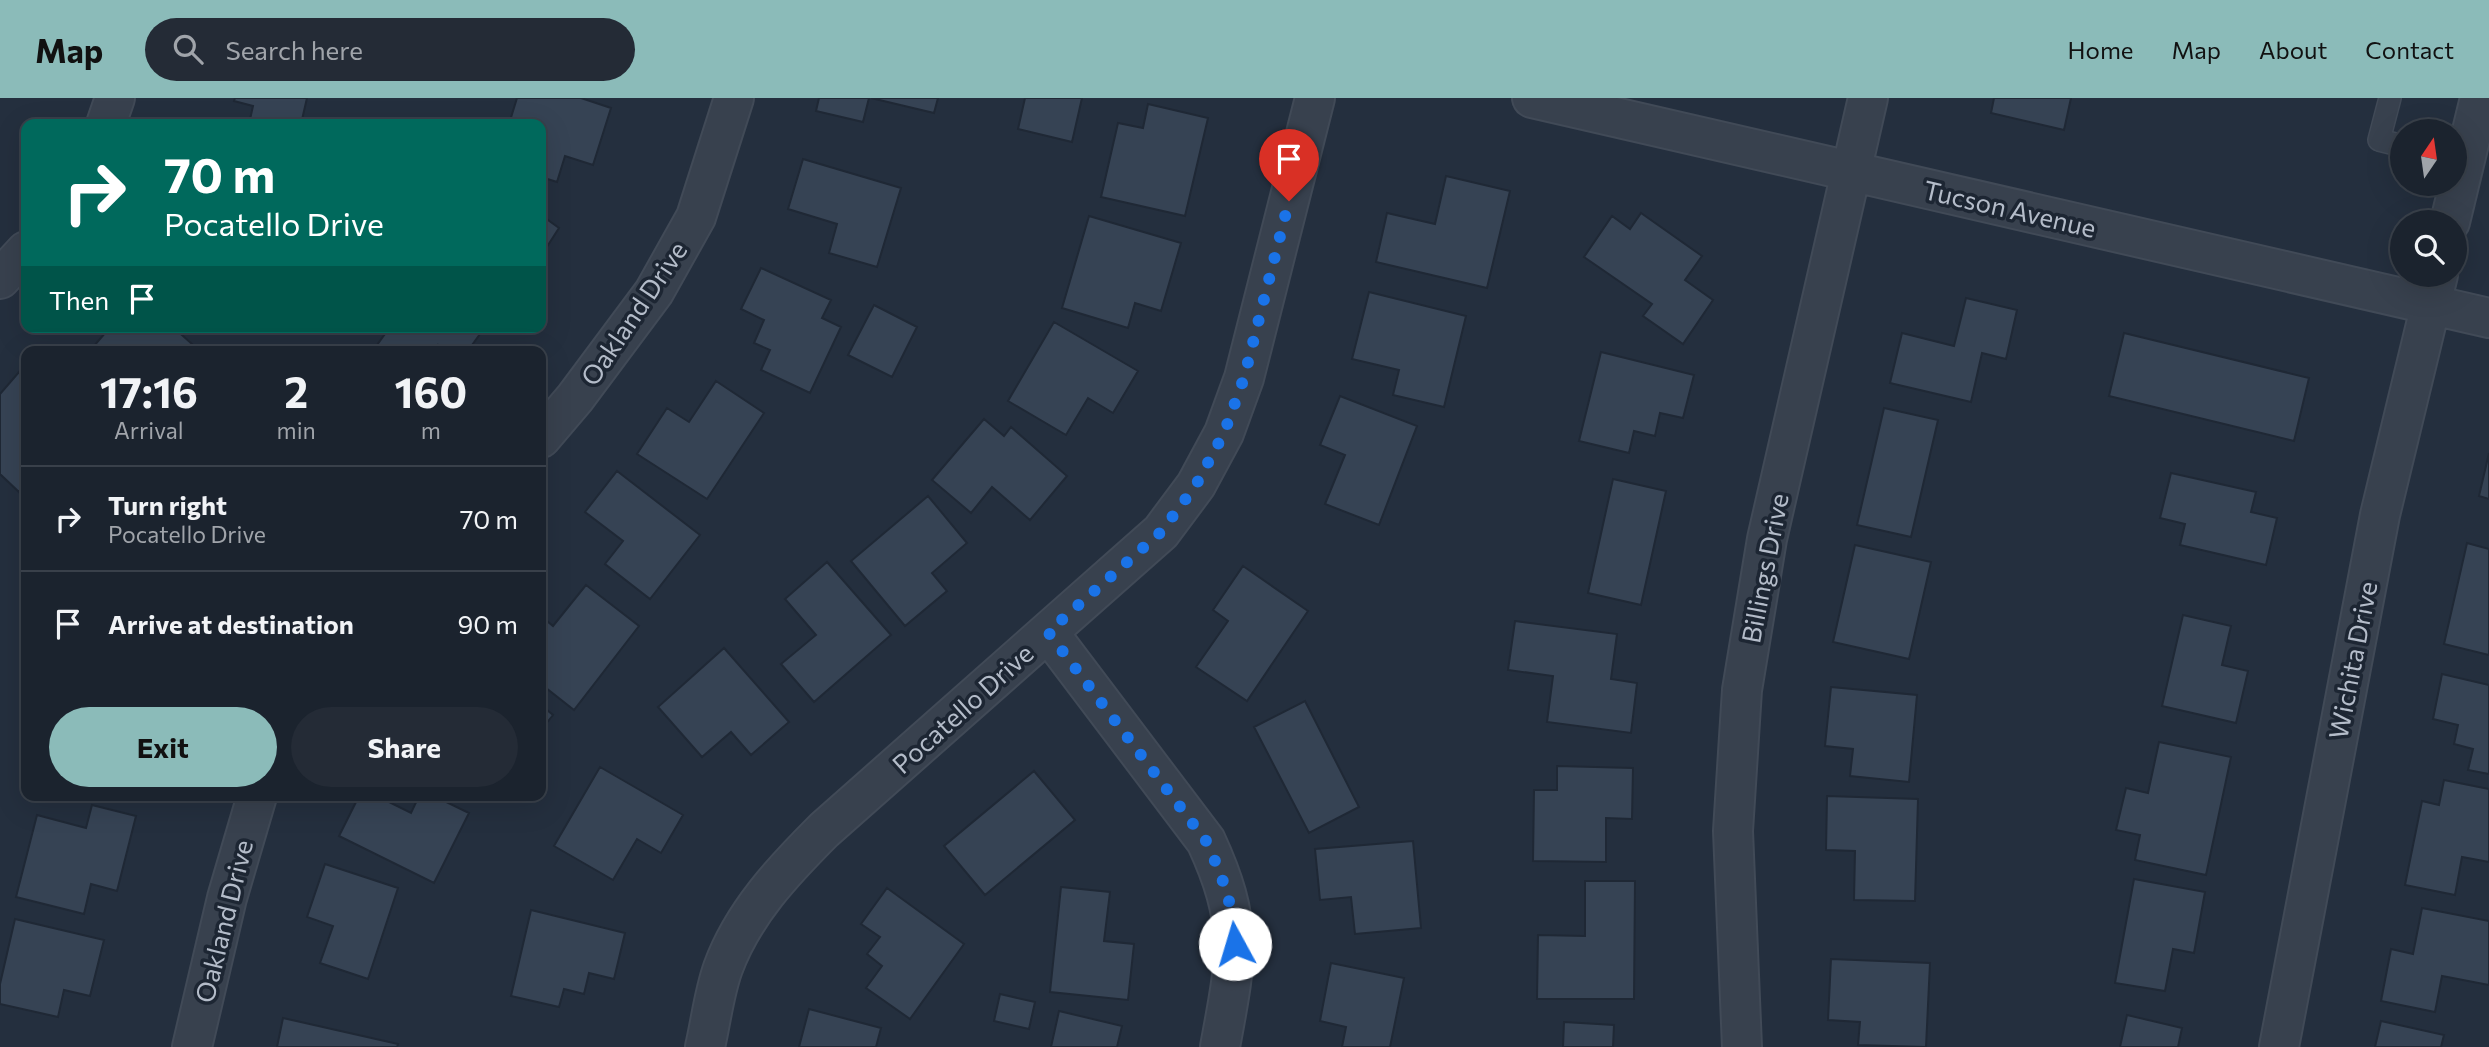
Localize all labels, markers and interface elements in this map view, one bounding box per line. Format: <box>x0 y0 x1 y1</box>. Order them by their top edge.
search box <box>145 18 635 81</box>
text: Map <box>35 29 103 70</box>
icon: search <box>169 30 207 68</box>
text: Search here <box>225 34 363 65</box>
text: Home <box>2068 35 2134 64</box>
text: Map <box>2172 35 2221 64</box>
text: About <box>2259 35 2327 64</box>
text: Contact <box>2365 35 2454 64</box>
north arrow <box>2390 119 2468 196</box>
map controls <box>2390 119 2467 287</box>
pin <box>1259 129 1319 201</box>
icon: arrive <box>1270 140 1308 178</box>
text: 70 m <box>164 143 275 203</box>
icon: right <box>49 147 140 238</box>
street label: Tucson Avenue <box>1921 173 2099 243</box>
text: Pocatello Drive <box>164 203 384 243</box>
button: search <box>2390 210 2467 287</box>
street label: Oakland Drive <box>574 235 692 391</box>
icon: arrive <box>123 280 161 318</box>
text: Then <box>49 284 109 315</box>
text: 17:16 <box>100 365 198 417</box>
text: 2 <box>284 365 308 417</box>
text: 160 <box>394 365 467 417</box>
text: Arrival <box>114 416 184 444</box>
text: min <box>277 416 316 444</box>
text: m <box>421 416 441 444</box>
text: Turn right <box>108 489 227 520</box>
street label: Billings Drive <box>1734 490 1794 646</box>
icon: right <box>49 500 87 538</box>
text: 70 m <box>460 503 518 534</box>
text: Pocatello Drive <box>108 520 266 548</box>
street label: Wichita Drive <box>2322 579 2382 741</box>
icon: arrive <box>49 605 87 643</box>
text: Arrive at destination <box>108 608 354 639</box>
text: 90 m <box>458 608 518 639</box>
street label: Pocatello Drive <box>885 637 1039 779</box>
button: Exit <box>49 707 277 787</box>
button: Share <box>291 707 518 787</box>
street label: Oakland Drive <box>188 836 258 1006</box>
position arrow <box>1198 907 1272 981</box>

